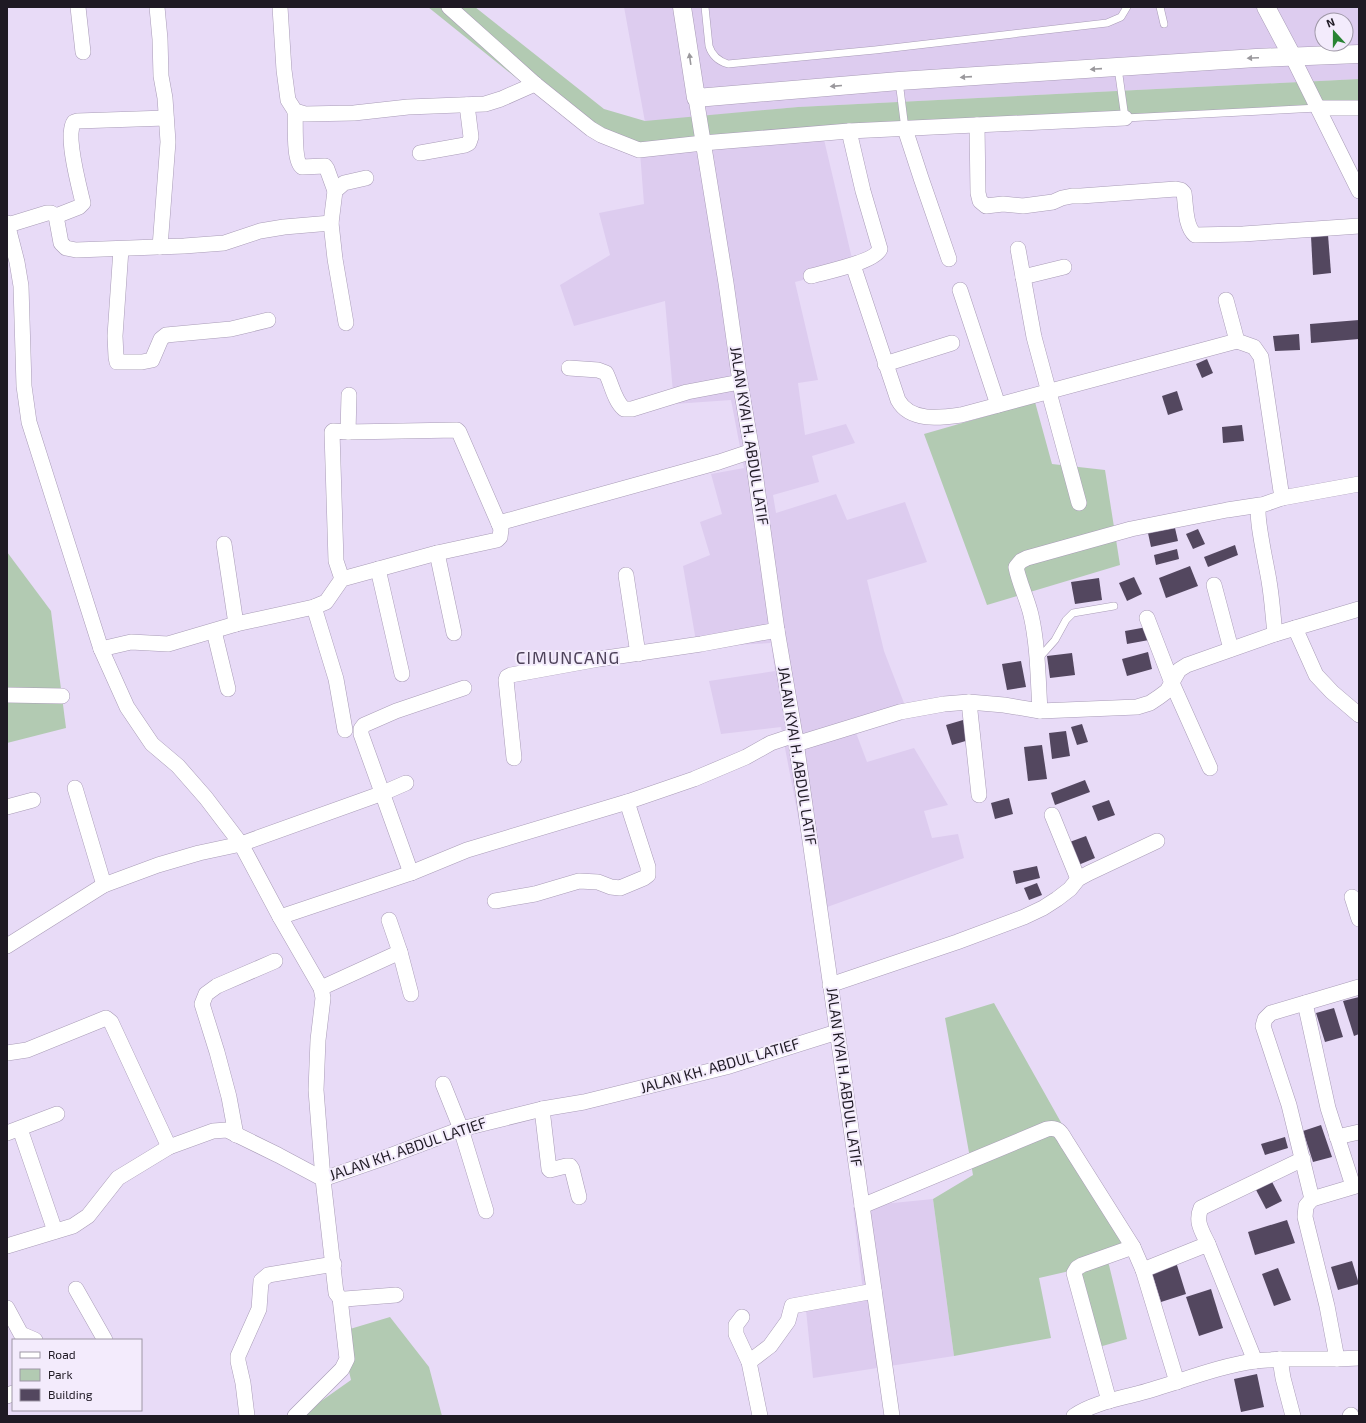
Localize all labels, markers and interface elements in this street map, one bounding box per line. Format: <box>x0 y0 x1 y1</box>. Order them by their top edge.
north arrow <box>1314 12 1354 52</box>
text: N <box>1324 15 1336 30</box>
one-way arrow <box>687 53 693 65</box>
one-way arrow <box>1246 55 1259 61</box>
one-way arrow <box>1090 65 1102 72</box>
one-way arrow <box>959 74 972 80</box>
one-way arrow <box>830 83 842 90</box>
street label: JALAN KYAI H. ABDUL LATIF <box>727 345 773 527</box>
district label: CIMUNCANG <box>516 647 620 667</box>
street label: JALAN KYAI H. ABDUL LATIF <box>775 665 821 847</box>
street label: JALAN KYAI H. ABDUL LATIF <box>823 986 867 1168</box>
street label: JALAN KH. ABDUL LATIEF <box>638 1034 802 1096</box>
street label: JALAN KH. ABDUL LATIEF <box>327 1113 489 1183</box>
legend <box>12 1339 142 1411</box>
text: Road <box>48 1347 76 1361</box>
text: Park <box>48 1367 73 1381</box>
text: Building <box>48 1387 93 1401</box>

